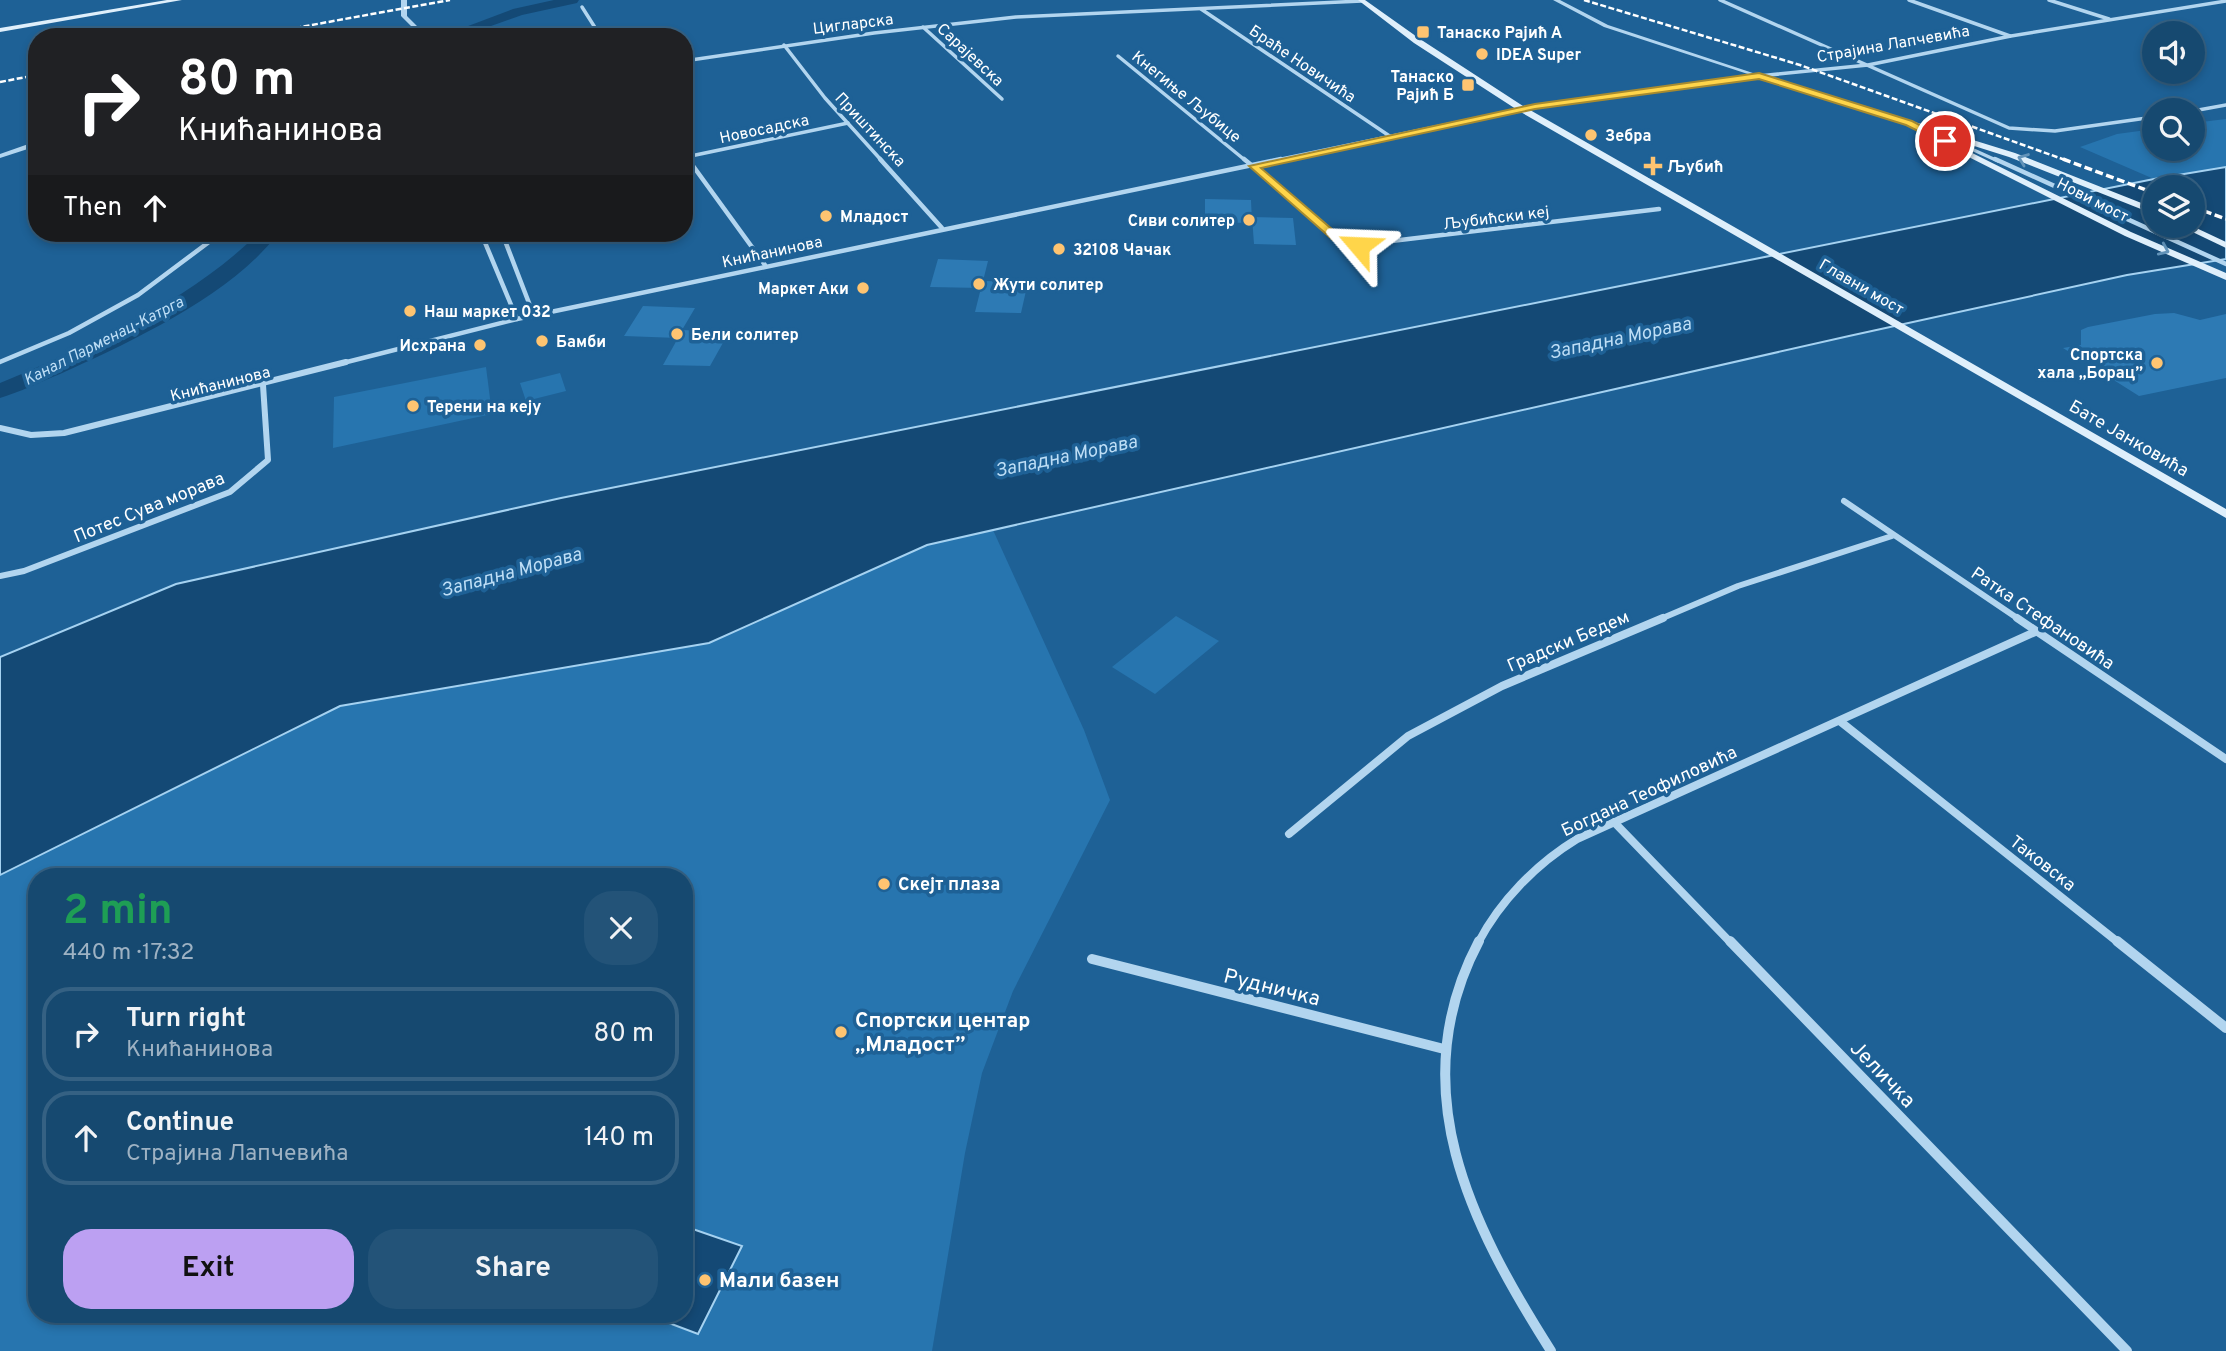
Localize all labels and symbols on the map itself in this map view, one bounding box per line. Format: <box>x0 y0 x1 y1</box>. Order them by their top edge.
street label: Цигларска <box>812 10 895 40</box>
street label: Сарајевска <box>932 19 1007 91</box>
street label: Браће Новичића <box>1245 22 1359 108</box>
street label: Страјина Лапчевића <box>1815 22 1971 68</box>
marker: Танаско Рајић А <box>1415 24 1431 40</box>
place label: Танаско Рајић А <box>1437 24 1562 44</box>
marker: IDEA Super <box>1474 46 1490 62</box>
place label: IDEA Super <box>1496 46 1582 66</box>
street label: Кнегиње Љубице <box>1127 47 1244 148</box>
place label: Танаско Рајић Б <box>1390 68 1454 106</box>
marker: Танаско Рајић Б <box>1460 77 1476 93</box>
street label: Приштинска <box>830 89 909 172</box>
street label: Новосадска <box>718 111 811 149</box>
pin <box>1915 111 1975 171</box>
marker: Зебра <box>1583 127 1599 143</box>
place label: Зебра <box>1605 127 1651 147</box>
one-way arrow <box>2017 153 2029 167</box>
marker: Љубић <box>1645 158 1661 174</box>
place label: Љубић <box>1667 158 1723 178</box>
street label: Нови мост <box>2053 174 2131 227</box>
street label: Љубићски кеј <box>1442 203 1550 235</box>
marker: Младост <box>818 208 834 224</box>
place label: Младост <box>840 208 909 228</box>
position arrow <box>1322 209 1396 283</box>
place label: Сиви солитер <box>1128 212 1235 232</box>
marker: Сиви солитер <box>1241 212 1257 228</box>
street label: Книћанинова <box>720 233 825 273</box>
marker: 32108 Чачак <box>1051 241 1067 257</box>
place label: 32108 Чачак <box>1073 241 1171 261</box>
one-way arrow <box>2157 241 2169 255</box>
street label: Главни мост <box>1815 255 1907 320</box>
marker: Жути солитер <box>971 276 987 292</box>
place label: Жути солитер <box>993 276 1103 296</box>
place label: Маркет Аки <box>758 280 849 300</box>
marker: Маркет Аки <box>855 280 871 296</box>
water label: Канал Парменац-Катрга <box>21 292 188 391</box>
marker: Наш маркет 032 <box>402 303 418 319</box>
place label: Наш маркет 032 <box>424 303 551 323</box>
water label: Западна Морава <box>1547 312 1694 366</box>
marker: Бели солитер <box>669 326 685 342</box>
place label: Бели солитер <box>691 326 799 346</box>
marker: Бамби <box>534 333 550 349</box>
place label: Бамби <box>556 333 606 353</box>
place label: Исхрана <box>399 337 466 357</box>
marker: Исхрана <box>472 337 488 353</box>
place label: Спортска хала „Борац” <box>2037 346 2143 384</box>
marker: Спортска хала „Борац” <box>2149 355 2165 371</box>
street label: Книћанинова <box>168 363 273 407</box>
street label: Бате Јанковића <box>2064 396 2192 483</box>
marker: Терени на кеју <box>405 398 421 414</box>
place label: Терени на кеју <box>427 398 541 418</box>
water label: Западна Морава <box>993 430 1140 484</box>
street label: Потес Сува морава <box>71 468 228 549</box>
water label: Западна Морава <box>439 543 584 603</box>
street label: Ратка Стефановића <box>1966 563 2118 676</box>
street label: Градски Бедем <box>1504 606 1633 678</box>
street label: Богдана Теофиловића <box>1558 742 1741 843</box>
street label: Таковска <box>2004 831 2080 897</box>
place label: Скејт плаза <box>898 874 1000 897</box>
marker: Скејт плаза <box>876 876 892 892</box>
street label: Рудничка <box>1220 963 1323 1014</box>
place label: Спортски центар „Младост” <box>855 1008 1030 1059</box>
marker: Спортски центар „Младост” <box>833 1024 849 1040</box>
street label: Јеличка <box>1843 1036 1921 1114</box>
place label: Мали базен <box>719 1268 839 1295</box>
marker: Мали базен <box>697 1272 713 1288</box>

